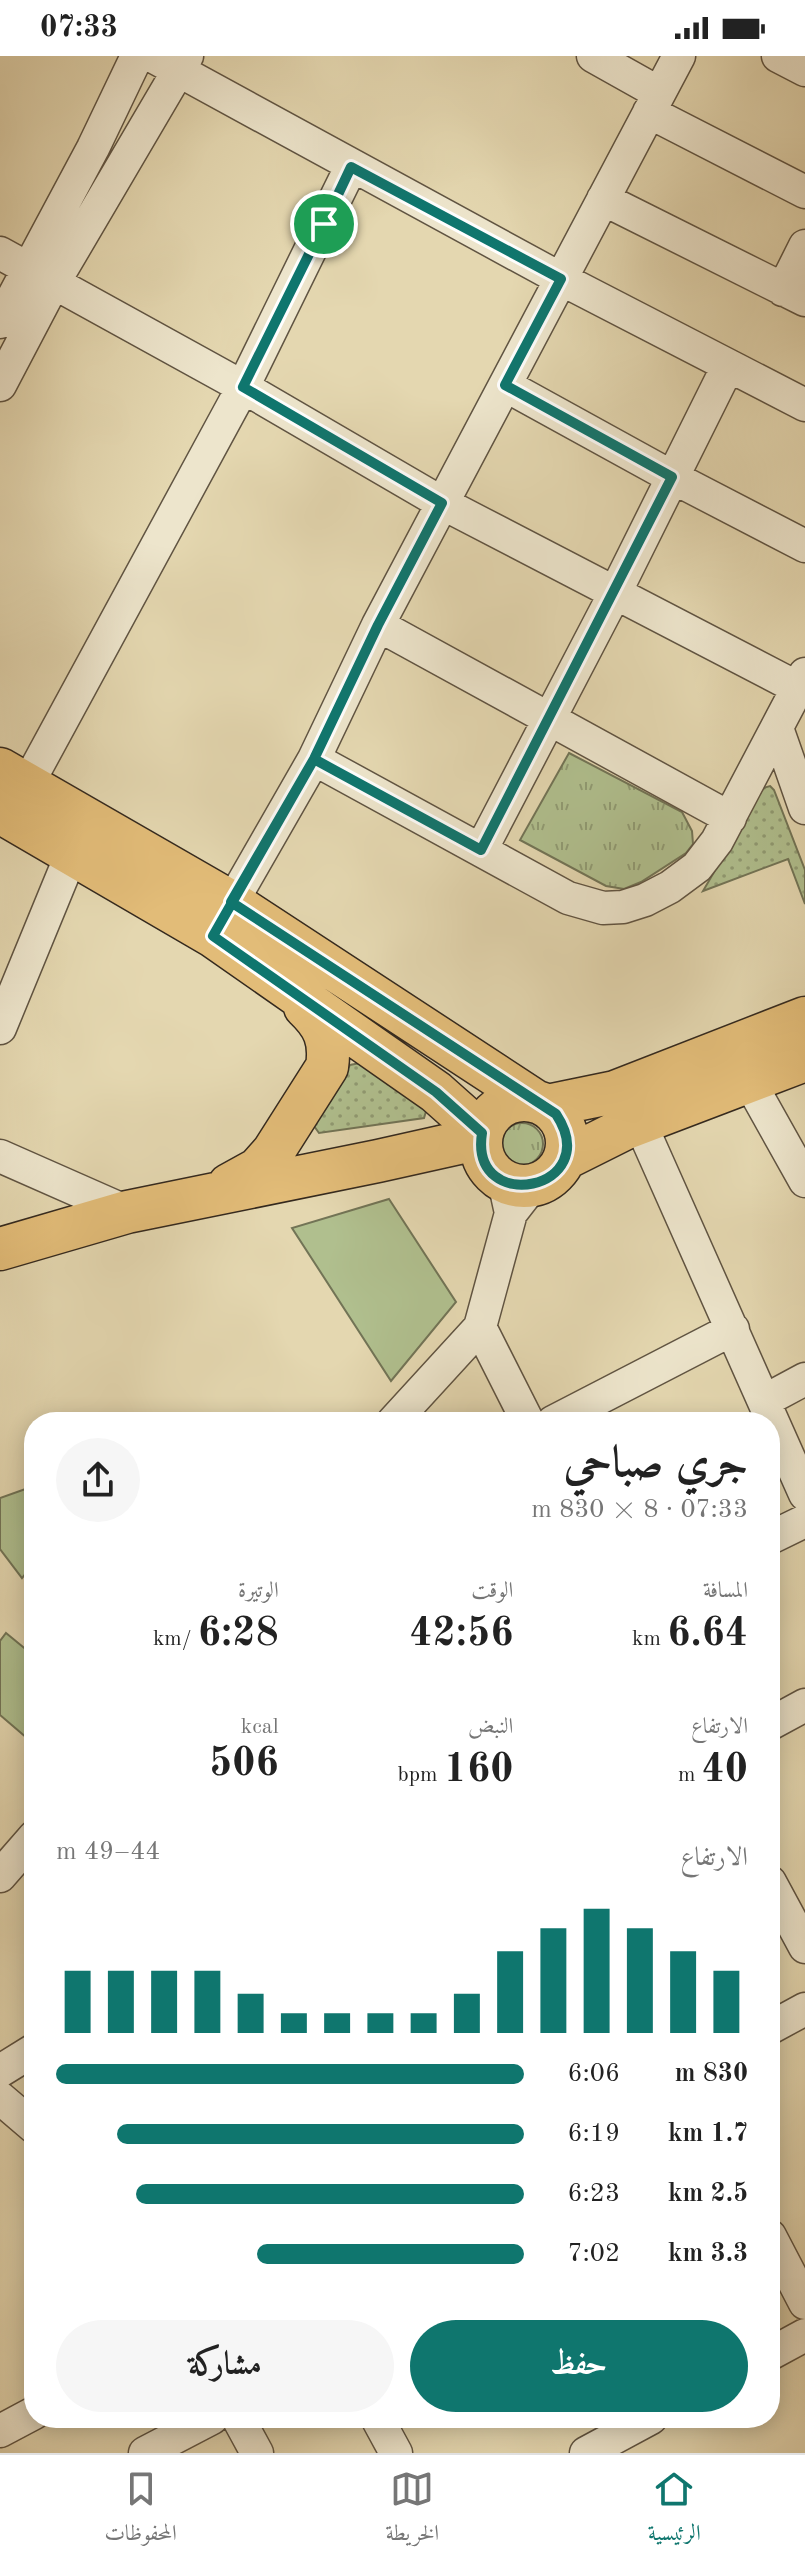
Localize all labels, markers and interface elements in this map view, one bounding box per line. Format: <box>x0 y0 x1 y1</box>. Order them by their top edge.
text: 07:33 <box>40 13 118 43</box>
pin <box>290 190 358 258</box>
icon: arrive <box>302 202 346 246</box>
button: share <box>56 1438 140 1522</box>
text: جري صباحي <box>564 1442 748 1486</box>
text: 07:33 · 8 × 830 m <box>531 1497 748 1523</box>
text: الوتيرة <box>238 1580 279 1602</box>
text: الوقت <box>471 1580 513 1602</box>
text: المسافة <box>703 1580 748 1602</box>
text: 6:28 <box>198 1615 279 1655</box>
text: 42:56 <box>409 1615 513 1655</box>
text: 6.64 <box>667 1615 748 1655</box>
text: /km <box>153 1628 198 1650</box>
text: km <box>632 1628 667 1650</box>
text: kcal <box>241 1716 279 1738</box>
text: النبض <box>468 1716 513 1738</box>
text: الارتفاع <box>691 1716 748 1738</box>
text: 506 <box>209 1745 279 1785</box>
text: 160 <box>444 1751 513 1791</box>
text: 40 <box>702 1751 748 1791</box>
text: bpm <box>397 1764 444 1786</box>
text: m <box>678 1764 702 1786</box>
text: 44–49 m <box>56 1839 160 1865</box>
text: الارتفاع <box>681 1845 748 1871</box>
text: 6:06 <box>567 2061 620 2087</box>
text: 830 m <box>675 2061 748 2087</box>
text: 6:19 <box>567 2121 620 2147</box>
text: 1.7 km <box>668 2121 748 2147</box>
text: 6:23 <box>567 2181 620 2207</box>
text: 2.5 km <box>668 2181 748 2207</box>
text: 7:02 <box>567 2241 620 2267</box>
text: 3.3 km <box>668 2241 748 2267</box>
button: مشاركة <box>56 2320 394 2412</box>
button: حفظ <box>410 2320 748 2412</box>
tab: المحفوظات <box>104 2467 177 2554</box>
tab: الخريطة <box>386 2467 439 2554</box>
tab: الرئيسية <box>648 2467 701 2554</box>

